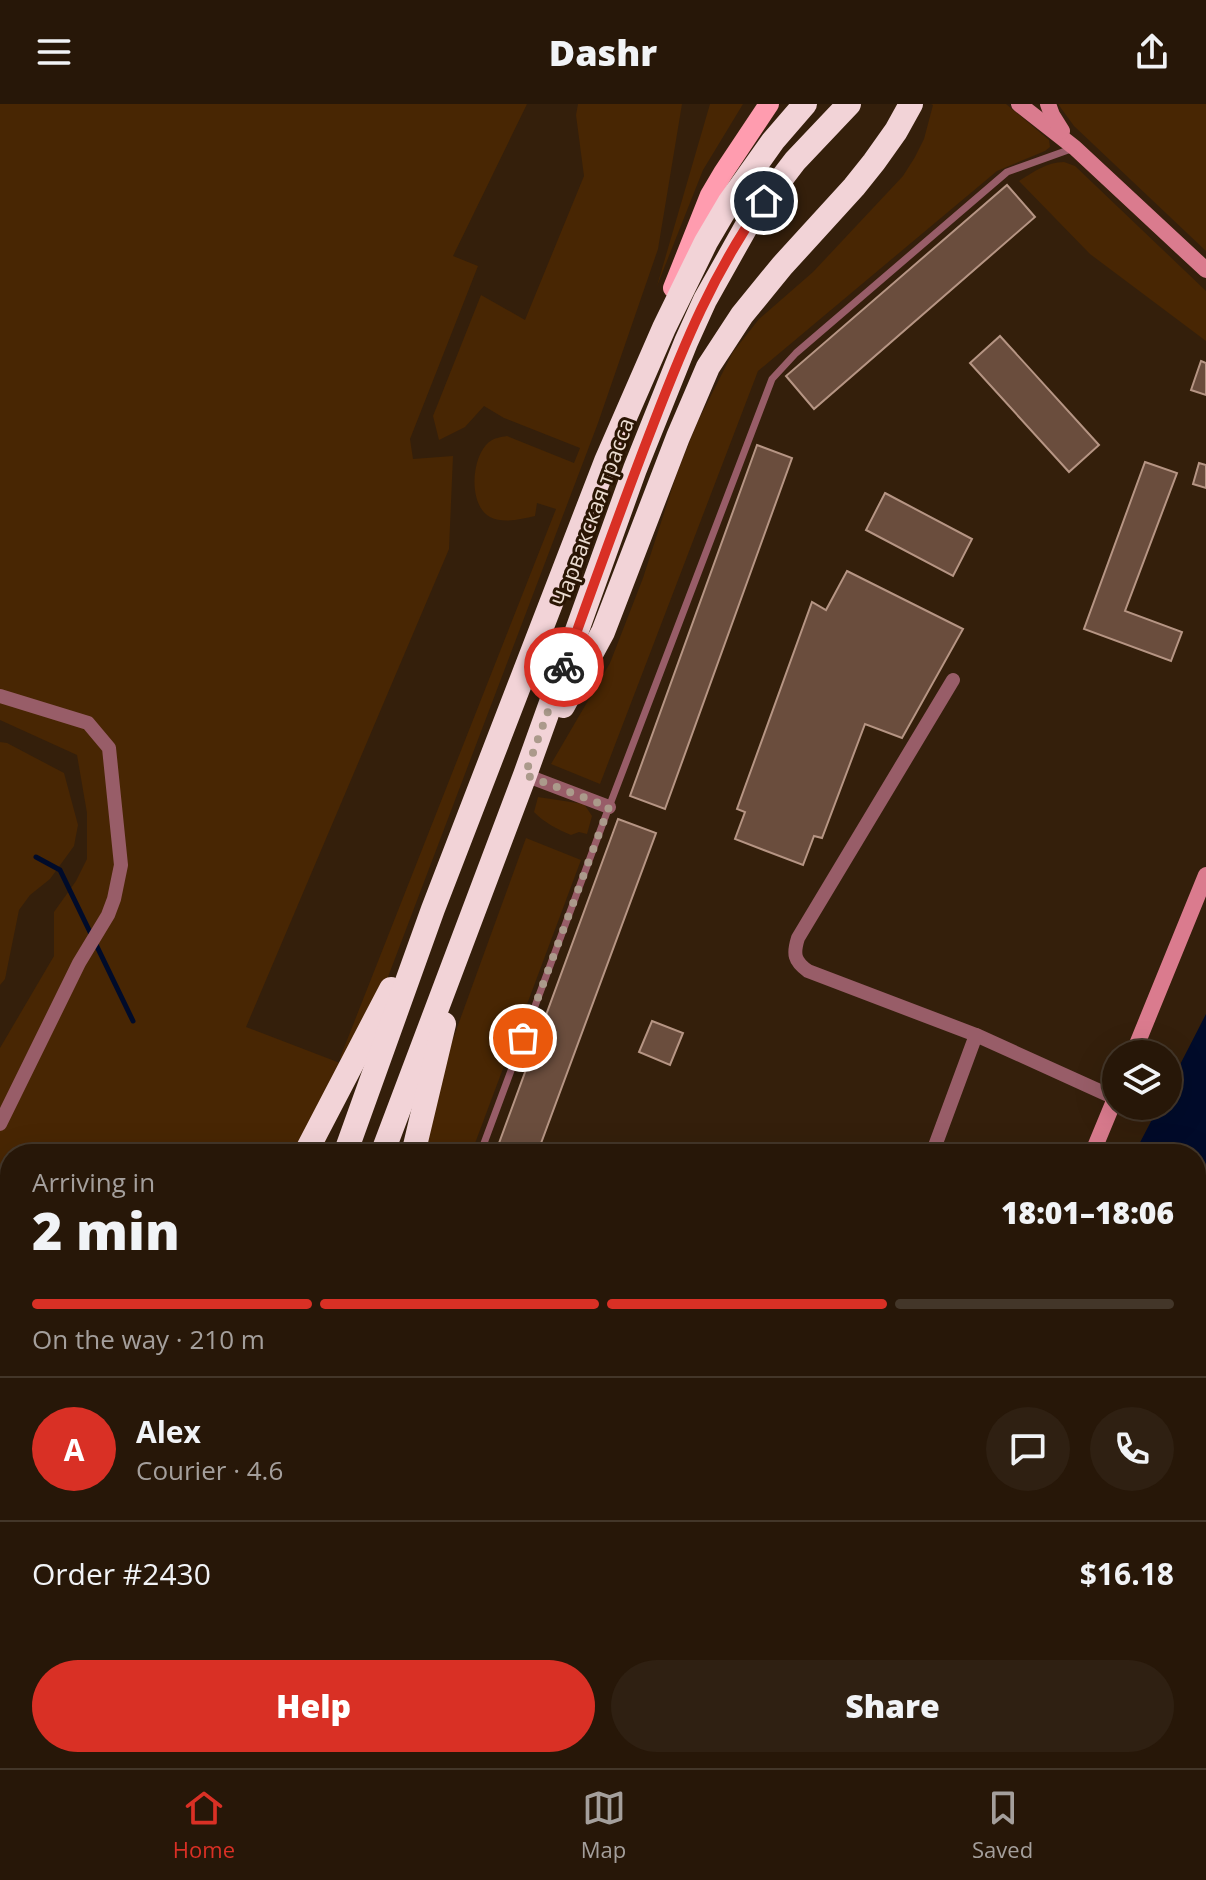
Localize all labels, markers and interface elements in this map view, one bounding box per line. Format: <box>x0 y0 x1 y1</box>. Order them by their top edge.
text: Dashr <box>549 28 657 77</box>
icon: menu <box>32 30 76 74</box>
icon: share <box>1130 30 1174 74</box>
pin <box>730 167 798 235</box>
icon: home <box>742 179 786 223</box>
street label: Чарвакская трасса <box>544 413 640 610</box>
courier <box>524 627 604 707</box>
icon: bike <box>542 645 586 689</box>
pin <box>489 1004 557 1072</box>
icon: bag <box>501 1016 545 1060</box>
map controls <box>1102 1040 1182 1120</box>
button: layers <box>1102 1040 1182 1120</box>
text: Arriving in <box>32 1164 155 1200</box>
text: 18:01–18:06 <box>1001 1192 1174 1233</box>
text: 2 min <box>32 1194 180 1265</box>
text: On the way · 210 m <box>32 1321 265 1357</box>
button: chat <box>986 1407 1070 1491</box>
button: phone <box>1090 1407 1174 1491</box>
text: Alex <box>136 1411 201 1452</box>
text: A <box>64 1429 84 1470</box>
text: Courier · 4.6 <box>136 1452 283 1488</box>
text: Order #2430 <box>32 1553 211 1594</box>
text: $16.18 <box>1080 1553 1174 1594</box>
button: Help <box>32 1660 595 1752</box>
button: Share <box>611 1660 1174 1752</box>
tab: Home <box>173 1786 235 1864</box>
tab: Map <box>581 1786 626 1864</box>
tab: Saved <box>972 1786 1033 1864</box>

